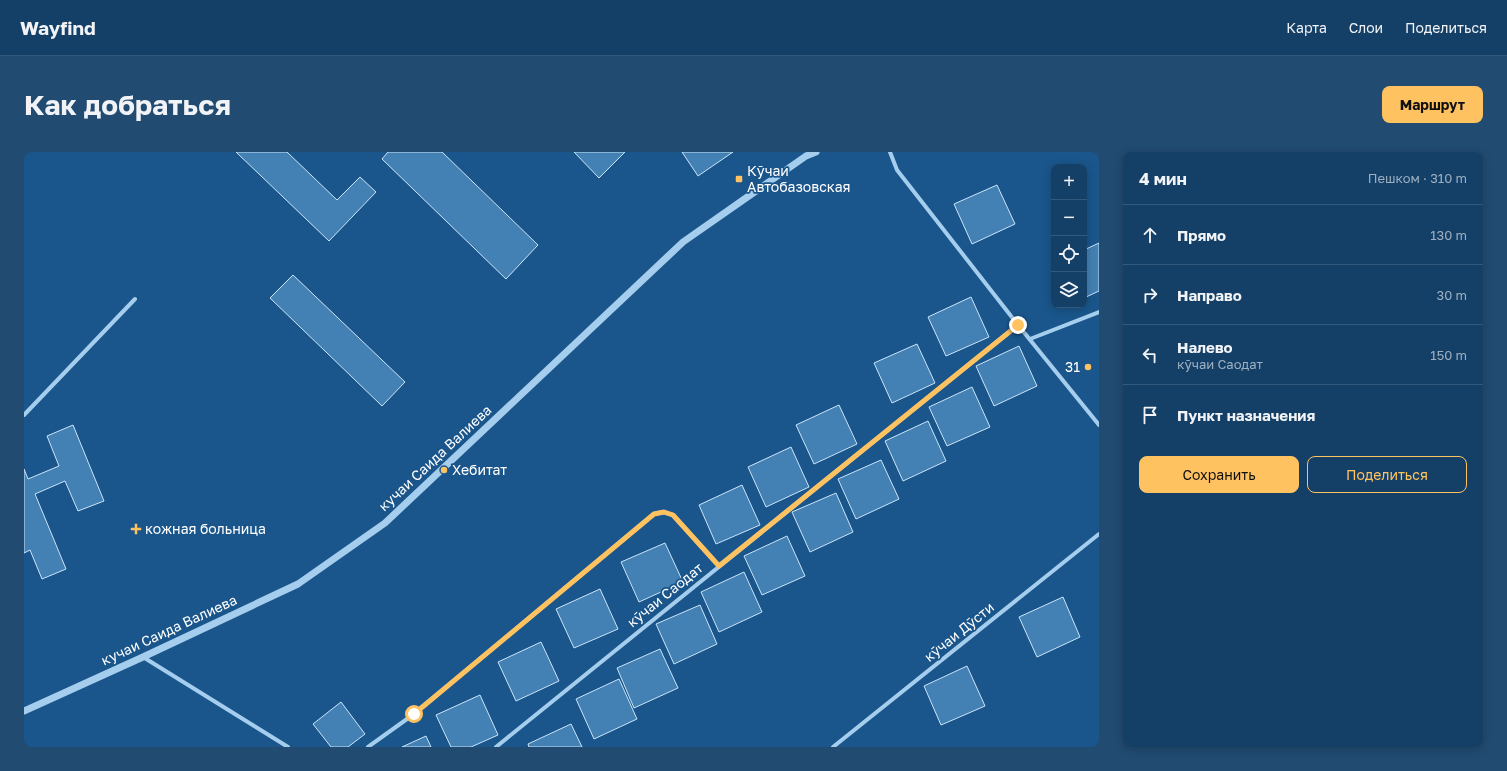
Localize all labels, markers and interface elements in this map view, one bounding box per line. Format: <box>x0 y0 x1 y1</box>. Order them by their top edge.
text: Wayfind <box>20 16 96 39</box>
text: Карта <box>1286 19 1327 36</box>
text: Слои <box>1349 19 1383 36</box>
text: Поделиться <box>1405 19 1487 36</box>
button: Маршрут <box>1382 86 1483 123</box>
text: Как добраться <box>24 88 231 121</box>
place label: Кӯчаи Автобазовская <box>747 162 851 195</box>
map controls <box>1051 164 1087 308</box>
button: + <box>1051 164 1087 200</box>
text: 4 мин <box>1139 168 1187 189</box>
text: Пешком · 310 m <box>1368 170 1467 186</box>
marker: Кӯчаи Автобазовская <box>734 174 744 184</box>
button: − <box>1051 200 1087 236</box>
icon: ahead <box>1139 224 1161 246</box>
text: Прямо <box>1177 226 1226 244</box>
text: 130 m <box>1430 227 1467 243</box>
button: locate <box>1051 236 1087 272</box>
button: layers <box>1051 272 1087 308</box>
icon: right <box>1139 284 1161 306</box>
text: Направо <box>1177 286 1242 304</box>
text: 30 m <box>1437 287 1467 303</box>
route end <box>1009 316 1027 334</box>
text: Налево <box>1177 338 1233 356</box>
icon: left <box>1139 344 1161 366</box>
text: 150 m <box>1430 347 1467 363</box>
text: кӯчаи Саодат <box>1177 356 1263 372</box>
place label: 31 <box>1065 358 1080 375</box>
marker: 31 <box>1083 362 1093 372</box>
street label: кучаи Саида Валиева <box>375 401 495 514</box>
icon: arrive <box>1139 404 1161 426</box>
text: Пункт назначения <box>1177 406 1315 424</box>
button: Сохранить <box>1139 456 1299 493</box>
button: Поделиться <box>1307 456 1467 493</box>
place label: Хебитат <box>452 461 507 478</box>
marker: Хебитат <box>439 465 449 475</box>
place label: кожная больница <box>145 520 266 537</box>
marker: кожная больница <box>130 523 142 535</box>
street label: кӯчаи Саодат <box>623 559 706 630</box>
street label: кучаи Саида Валиева <box>98 591 239 668</box>
street label: кӯчаи Дӯсти <box>920 598 997 665</box>
route start <box>405 705 423 723</box>

